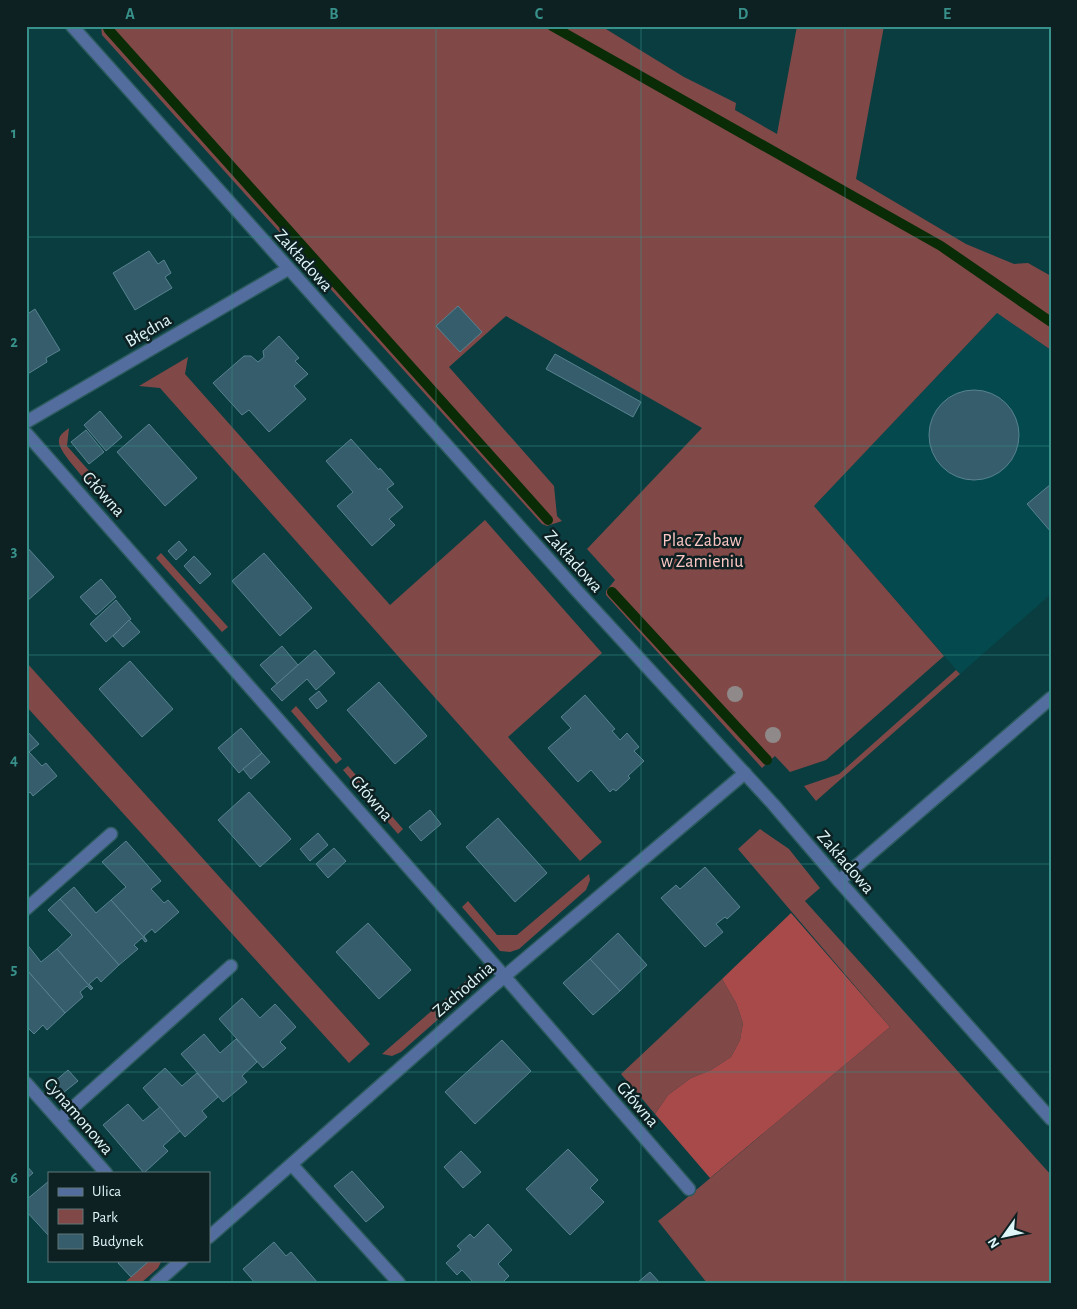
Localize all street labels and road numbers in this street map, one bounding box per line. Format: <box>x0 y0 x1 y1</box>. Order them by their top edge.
street label: Zakładowa <box>271 226 336 295</box>
street label: Błędna <box>123 311 174 351</box>
street label: Główna <box>79 469 128 521</box>
street label: Zakładowa <box>541 527 606 596</box>
street label: Główna <box>347 772 396 825</box>
street label: Zakładowa <box>813 828 877 898</box>
street label: Zachodnia <box>430 959 498 1021</box>
street label: Cynamonowa <box>40 1075 116 1159</box>
street label: Główna <box>613 1078 662 1131</box>

